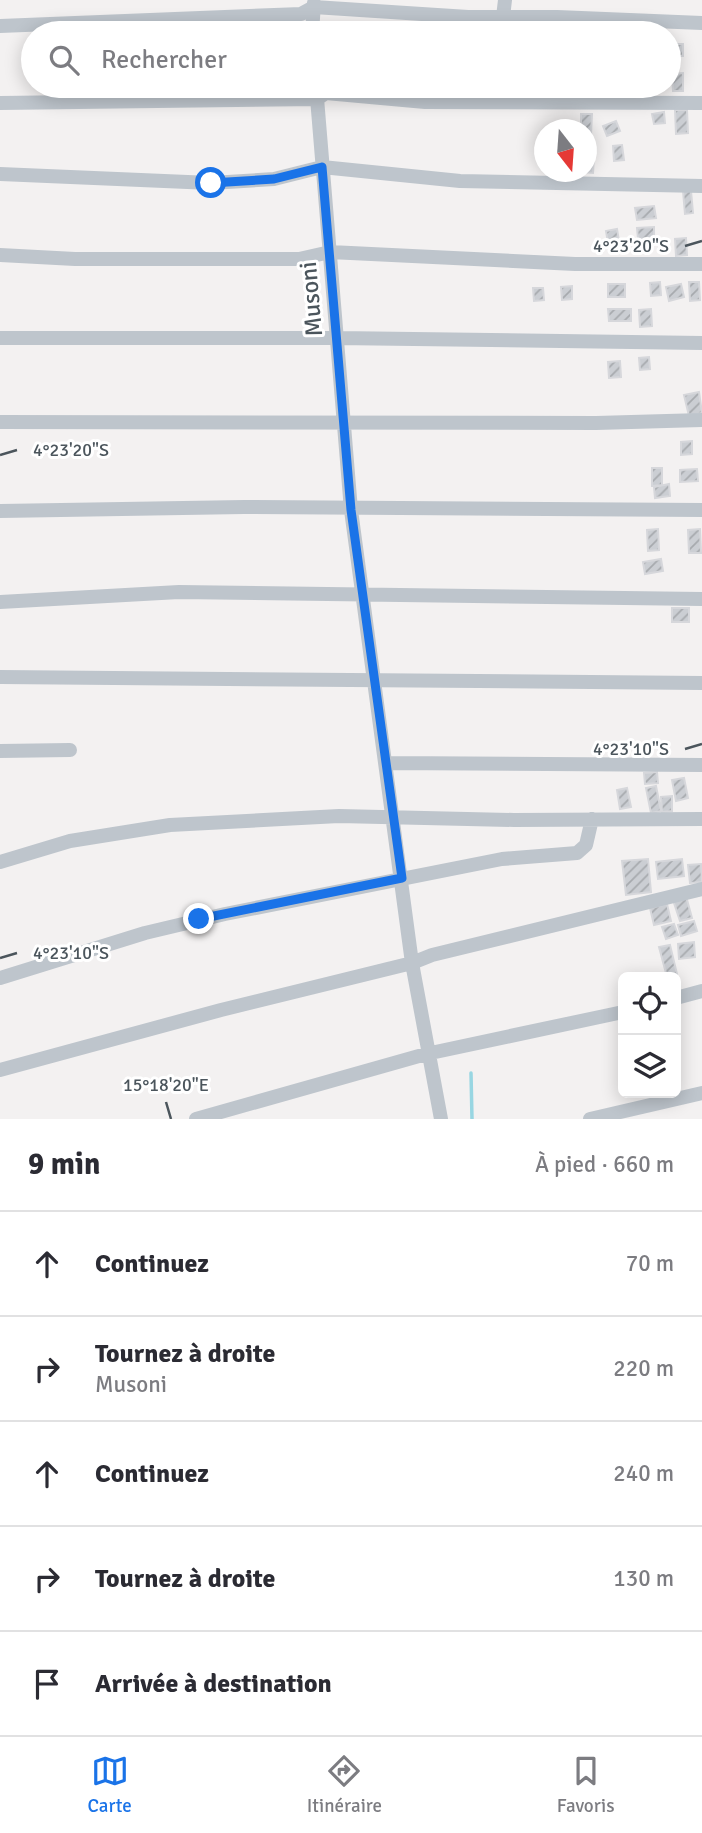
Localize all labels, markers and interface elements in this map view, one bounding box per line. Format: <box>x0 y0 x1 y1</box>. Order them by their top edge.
search box <box>21 21 681 98</box>
icon: search <box>45 41 83 79</box>
text: Rechercher <box>101 44 227 76</box>
north arrow <box>534 119 597 182</box>
route start <box>195 167 226 198</box>
text: 4°23'20"S <box>593 235 669 257</box>
street label: Musoni <box>293 260 329 338</box>
text: 4°23'20"S <box>33 439 109 461</box>
text: 4°23'10"S <box>593 738 669 760</box>
route end <box>183 903 214 934</box>
text: 4°23'10"S <box>33 942 109 964</box>
map controls <box>618 972 681 1098</box>
button: locate <box>618 972 681 1035</box>
button: layers <box>618 1035 681 1098</box>
text: 15°18'20"E <box>123 1074 209 1096</box>
text: 9 min <box>28 1146 100 1183</box>
text: À pied · 660 m <box>535 1150 674 1179</box>
icon: ahead <box>28 1245 66 1283</box>
text: Continuez <box>95 1248 209 1280</box>
text: 70 m <box>626 1249 674 1278</box>
text: Tournez à droite <box>95 1338 275 1370</box>
icon: right <box>28 1350 66 1388</box>
text: 220 m <box>613 1354 674 1383</box>
text: Musoni <box>95 1370 167 1399</box>
icon: ahead <box>28 1455 66 1493</box>
text: Continuez <box>95 1458 209 1490</box>
text: 240 m <box>613 1459 674 1488</box>
icon: right <box>28 1560 66 1598</box>
text: Tournez à droite <box>95 1563 275 1595</box>
text: 130 m <box>613 1564 674 1593</box>
icon: arrive <box>28 1665 66 1703</box>
text: Arrivée à destination <box>95 1668 332 1700</box>
tab: Carte <box>87 1752 132 1818</box>
tab: Itinéraire <box>307 1752 382 1818</box>
tab: Favoris <box>557 1752 615 1818</box>

